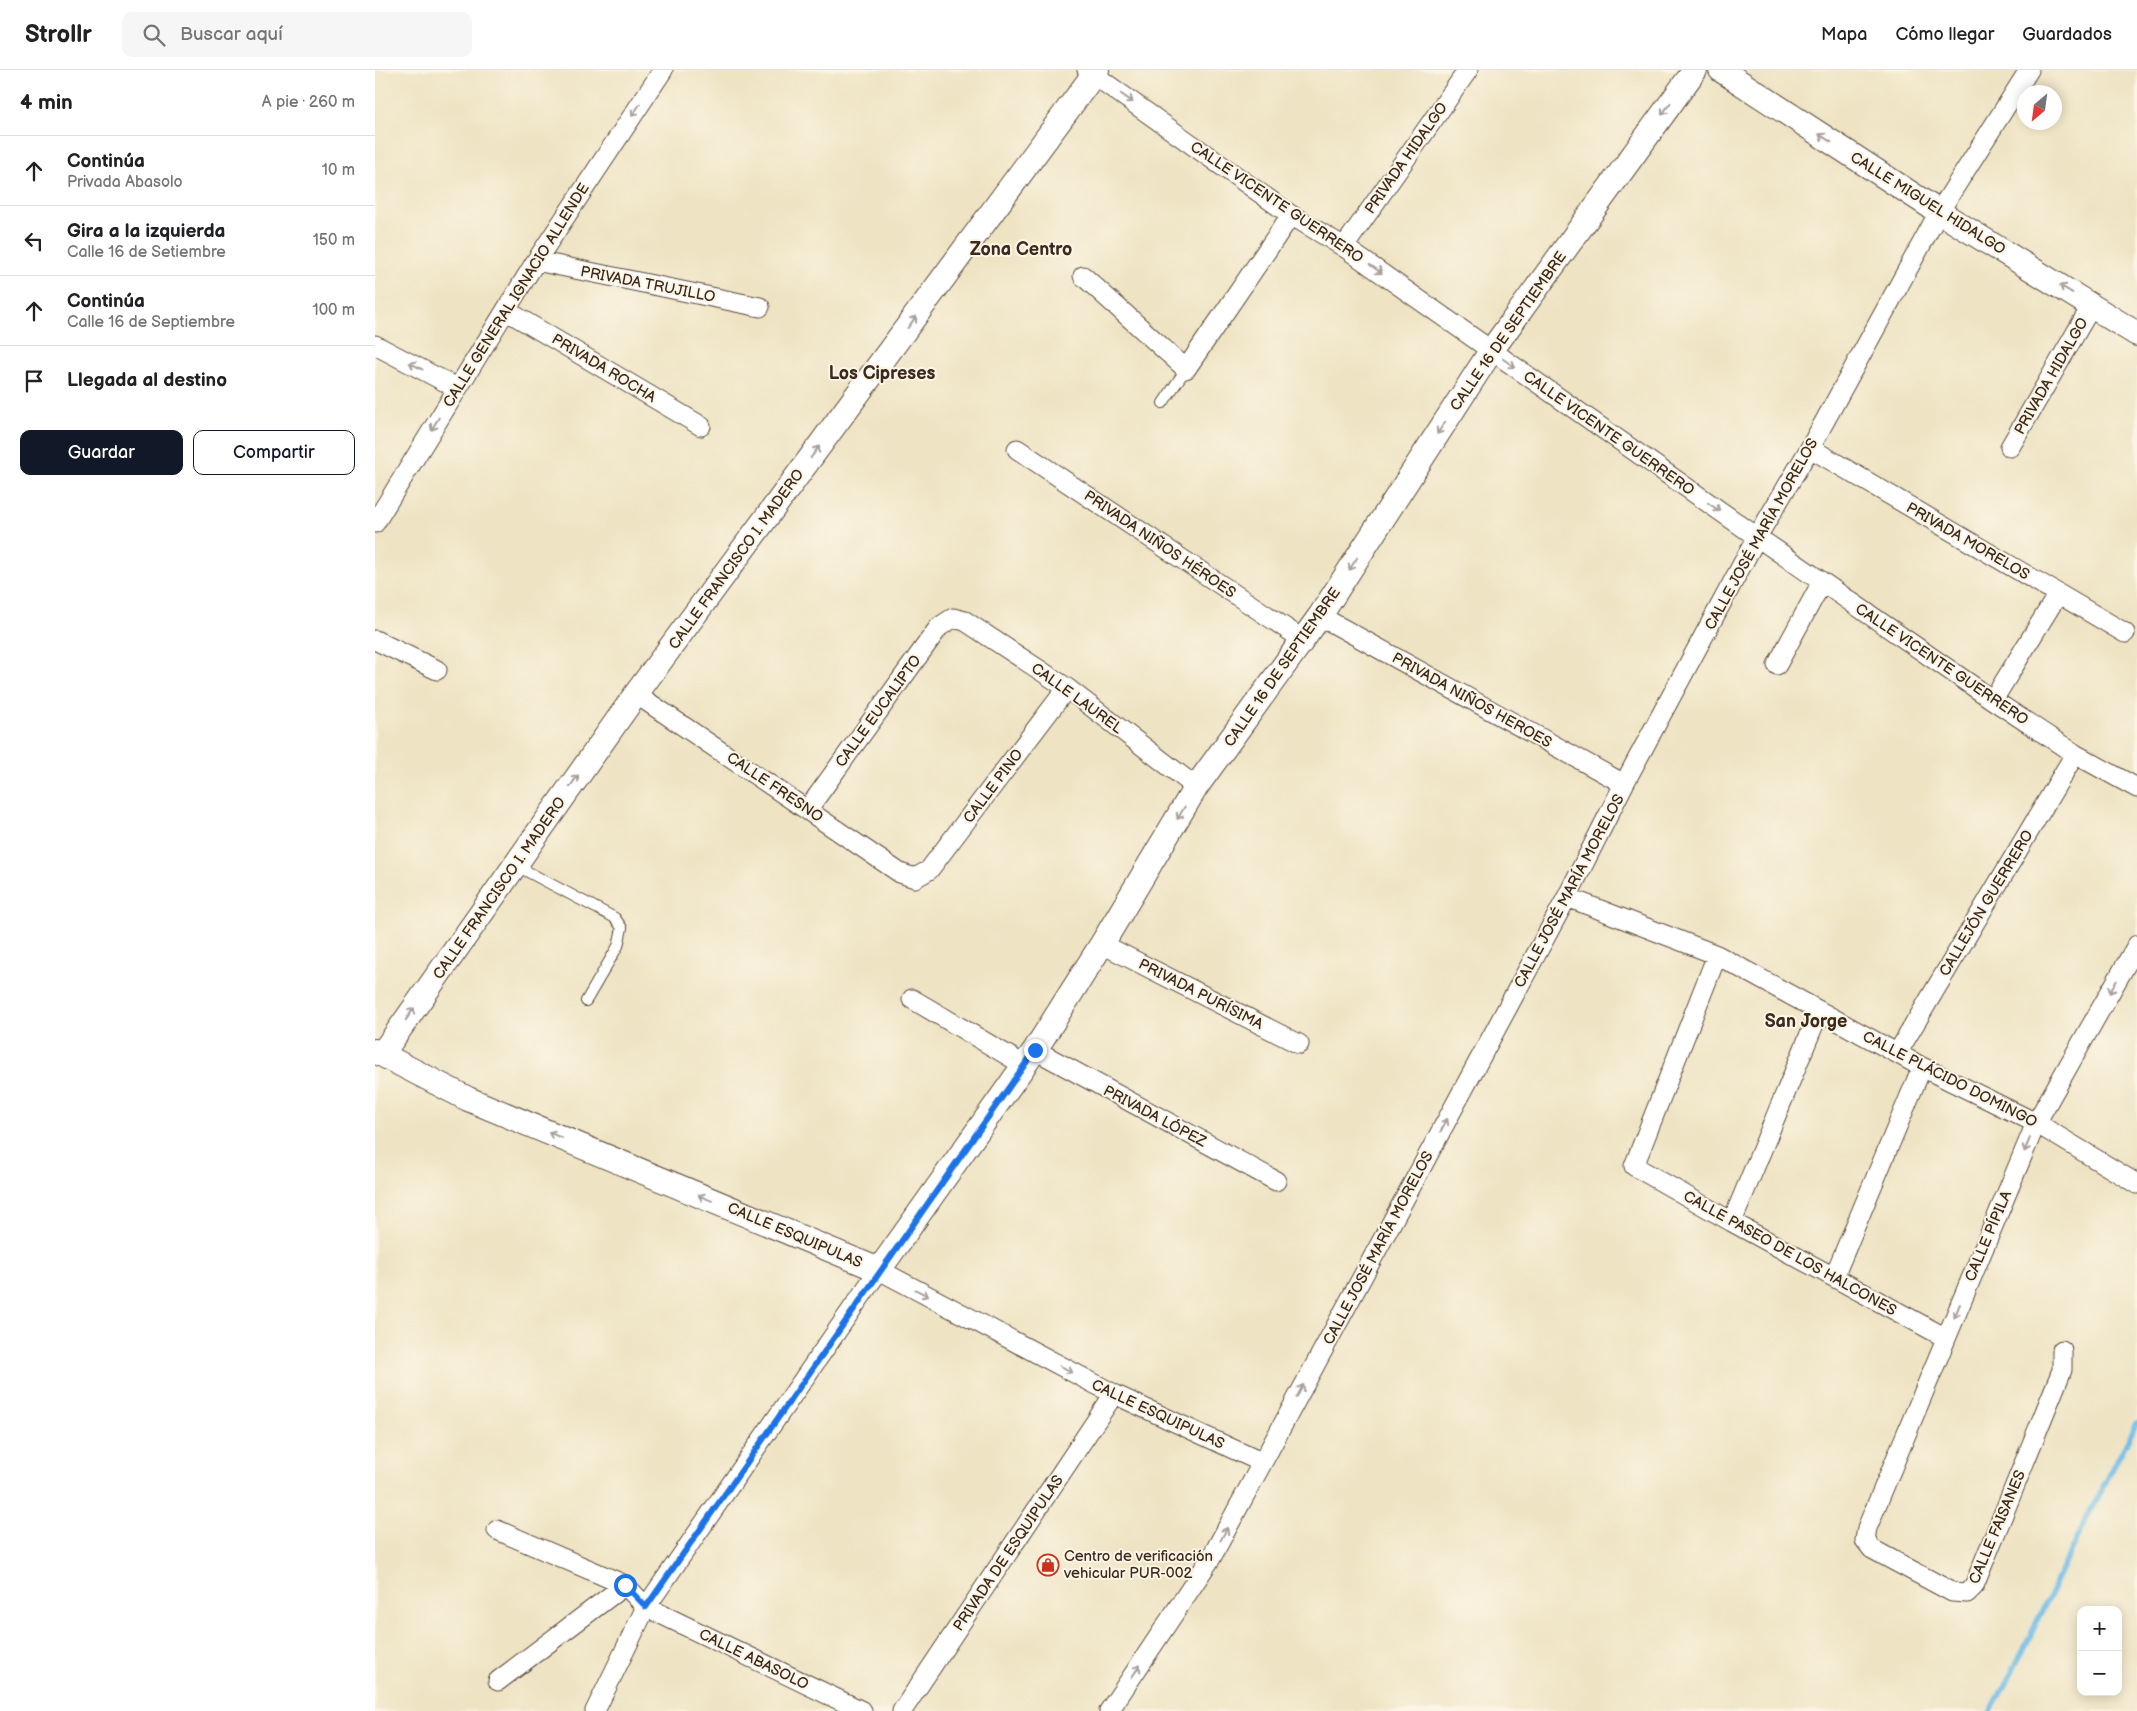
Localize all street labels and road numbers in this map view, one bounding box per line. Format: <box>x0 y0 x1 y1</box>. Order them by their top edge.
street label: PRIVADA HIDALGO <box>1361 99 1452 218</box>
street label: CALLE VICENTE GUERRERO <box>1187 137 1367 268</box>
street label: CALLE MIGUEL HIDALGO <box>1847 148 2009 259</box>
street label: CALLE GENERAL IGNACIO ALLENDE <box>439 179 594 411</box>
street label: CALLE 16 DE SEPTIEMBRE <box>1446 248 1571 415</box>
street label: PRIVADA TRUJILLO <box>579 262 717 307</box>
street label: PRIVADA HIDALGO <box>2010 314 2093 438</box>
street label: PRIVADA ROCHA <box>548 330 660 407</box>
street label: CALLE VICENTE GUERRERO <box>1519 367 1698 500</box>
street label: CALLE JOSÉ MARÍA MORELOS <box>1701 435 1822 633</box>
street label: CALLE FRANCISCO I. MADERO <box>665 465 808 653</box>
street label: PRIVADA NIÑOS HÉROES <box>1080 486 1239 602</box>
street label: PRIVADA MORELOS <box>1903 498 2033 584</box>
street label: CALLE 16 DE SEPTIEMBRE <box>1220 584 1345 751</box>
street label: CALLE VICENTE GUERRERO <box>1852 599 2032 730</box>
street label: PRIVADA NIÑOS HEROES <box>1389 649 1555 752</box>
street label: CALLE EUCALIPTO <box>831 652 925 771</box>
street label: CALLE LAUREL <box>1027 659 1127 738</box>
street label: CALLE PINO <box>959 746 1027 827</box>
street label: CALLE FRESNO <box>723 748 827 827</box>
street label: CALLE JOSÉ MARÍA MORELOS <box>1510 791 1629 991</box>
street label: CALLE FRANCISCO I. MADERO <box>429 793 570 983</box>
street label: CALLEJÓN GUERRERO <box>1935 827 2038 980</box>
street label: PRIVADA PURÍSIMA <box>1135 955 1267 1034</box>
street label: CALLE PLÁCIDO DOMINGO <box>1859 1027 2040 1132</box>
street label: PRIVADA LÓPEZ <box>1100 1081 1210 1152</box>
street label: CALLE JOSÉ MARÍA MORELOS <box>1319 1148 1438 1348</box>
street label: CALLE PASEO DE LOS HALCONES <box>1680 1187 1900 1320</box>
street label: CALLE PÍPILA <box>1961 1187 2016 1285</box>
street label: CALLE ESQUIPULAS <box>725 1198 865 1272</box>
street label: CALLE ESQUIPULAS <box>1088 1375 1227 1454</box>
street label: CALLE FAISANES <box>1965 1468 2030 1587</box>
street label: PRIVADA DE ESQUIPULAS <box>949 1472 1068 1635</box>
street label: CALLE ABASOLO <box>696 1625 812 1694</box>

